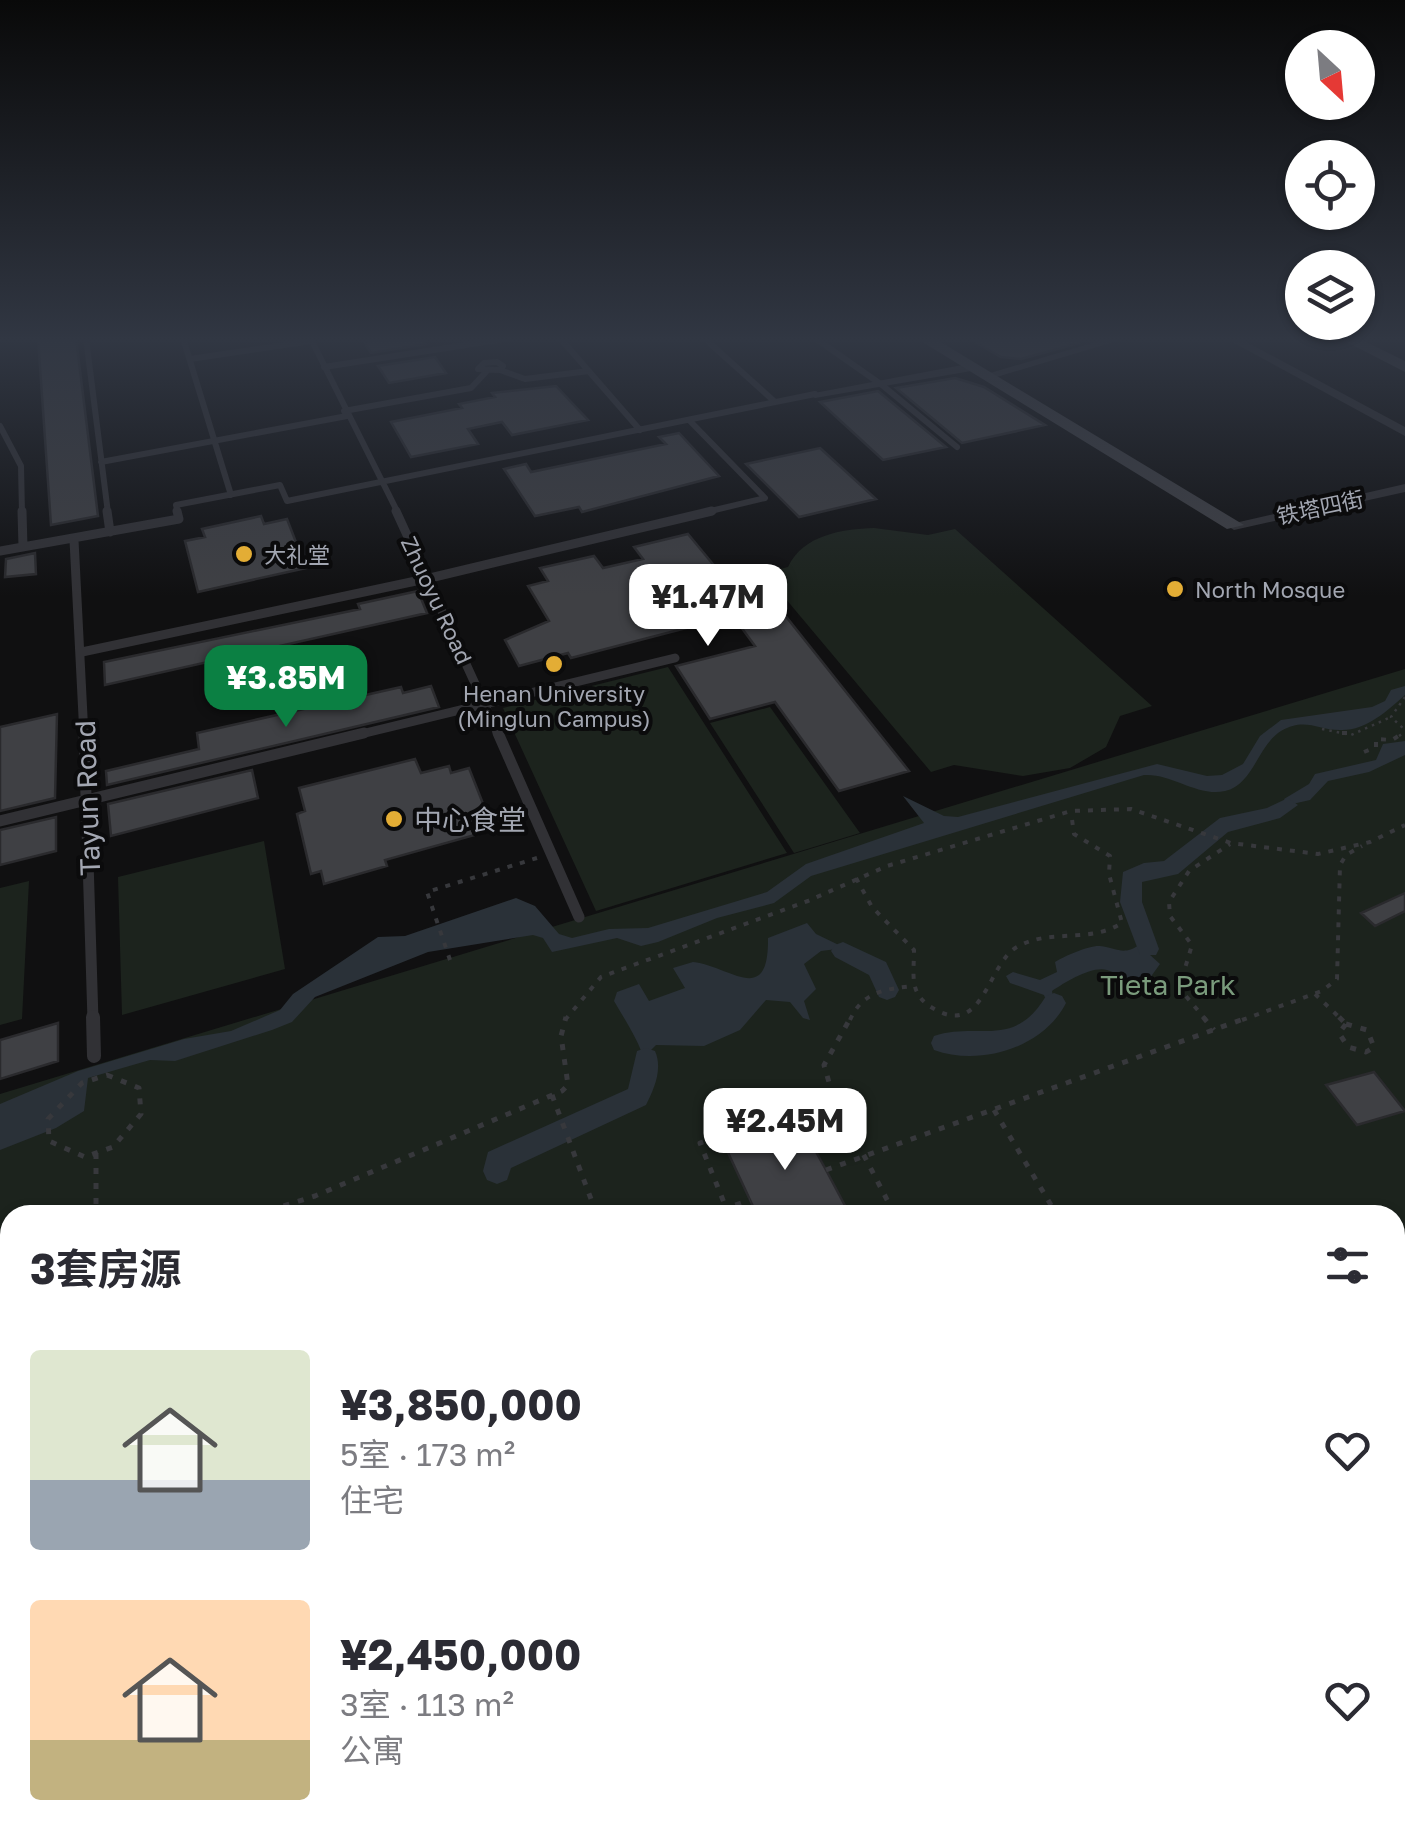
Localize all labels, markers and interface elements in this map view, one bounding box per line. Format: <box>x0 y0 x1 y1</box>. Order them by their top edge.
north arrow <box>1285 30 1375 120</box>
map controls <box>1285 30 1375 340</box>
button: locate <box>1285 140 1375 230</box>
button: layers <box>1285 250 1375 340</box>
street label: 铁塔四街 <box>1274 485 1366 529</box>
street label: Zhuoyu Road <box>396 532 478 668</box>
place label: 大礼堂 <box>264 541 330 568</box>
marker: 大礼堂 <box>233 543 255 565</box>
pin: ¥1.47M <box>627 564 789 649</box>
place label: North Mosque <box>1195 576 1345 603</box>
text: ¥1.47M <box>651 577 765 615</box>
marker: North Mosque <box>1164 578 1186 600</box>
pin: ¥3.85M <box>205 645 367 730</box>
marker: Henan University (Minglun Campus) <box>543 653 565 675</box>
text: ¥3.85M <box>226 658 346 696</box>
place label: Henan University (Minglun Campus) <box>457 680 651 732</box>
street label: Tayun Road <box>68 720 106 876</box>
place label: 中心食堂 <box>414 803 526 836</box>
marker: 中心食堂 <box>383 808 405 830</box>
park label: Tieta Park <box>1100 968 1236 1001</box>
pin: ¥2.45M <box>704 1088 866 1173</box>
text: ¥2.45M <box>726 1101 844 1139</box>
icon: filters <box>1320 1238 1375 1293</box>
text: 3套房源 <box>30 1243 182 1293</box>
text: ¥3,850,000 <box>340 1379 582 1429</box>
icon: home <box>110 1390 230 1510</box>
icon: heart <box>1320 1423 1375 1478</box>
text: 5室 · 173 m² <box>340 1435 515 1473</box>
text: 住宅 <box>340 1481 404 1519</box>
text: ¥2,450,000 <box>340 1629 581 1679</box>
icon: home <box>110 1640 230 1760</box>
icon: heart <box>1320 1673 1375 1728</box>
text: 3室 · 113 m² <box>340 1685 514 1723</box>
text: 公寓 <box>340 1731 404 1769</box>

